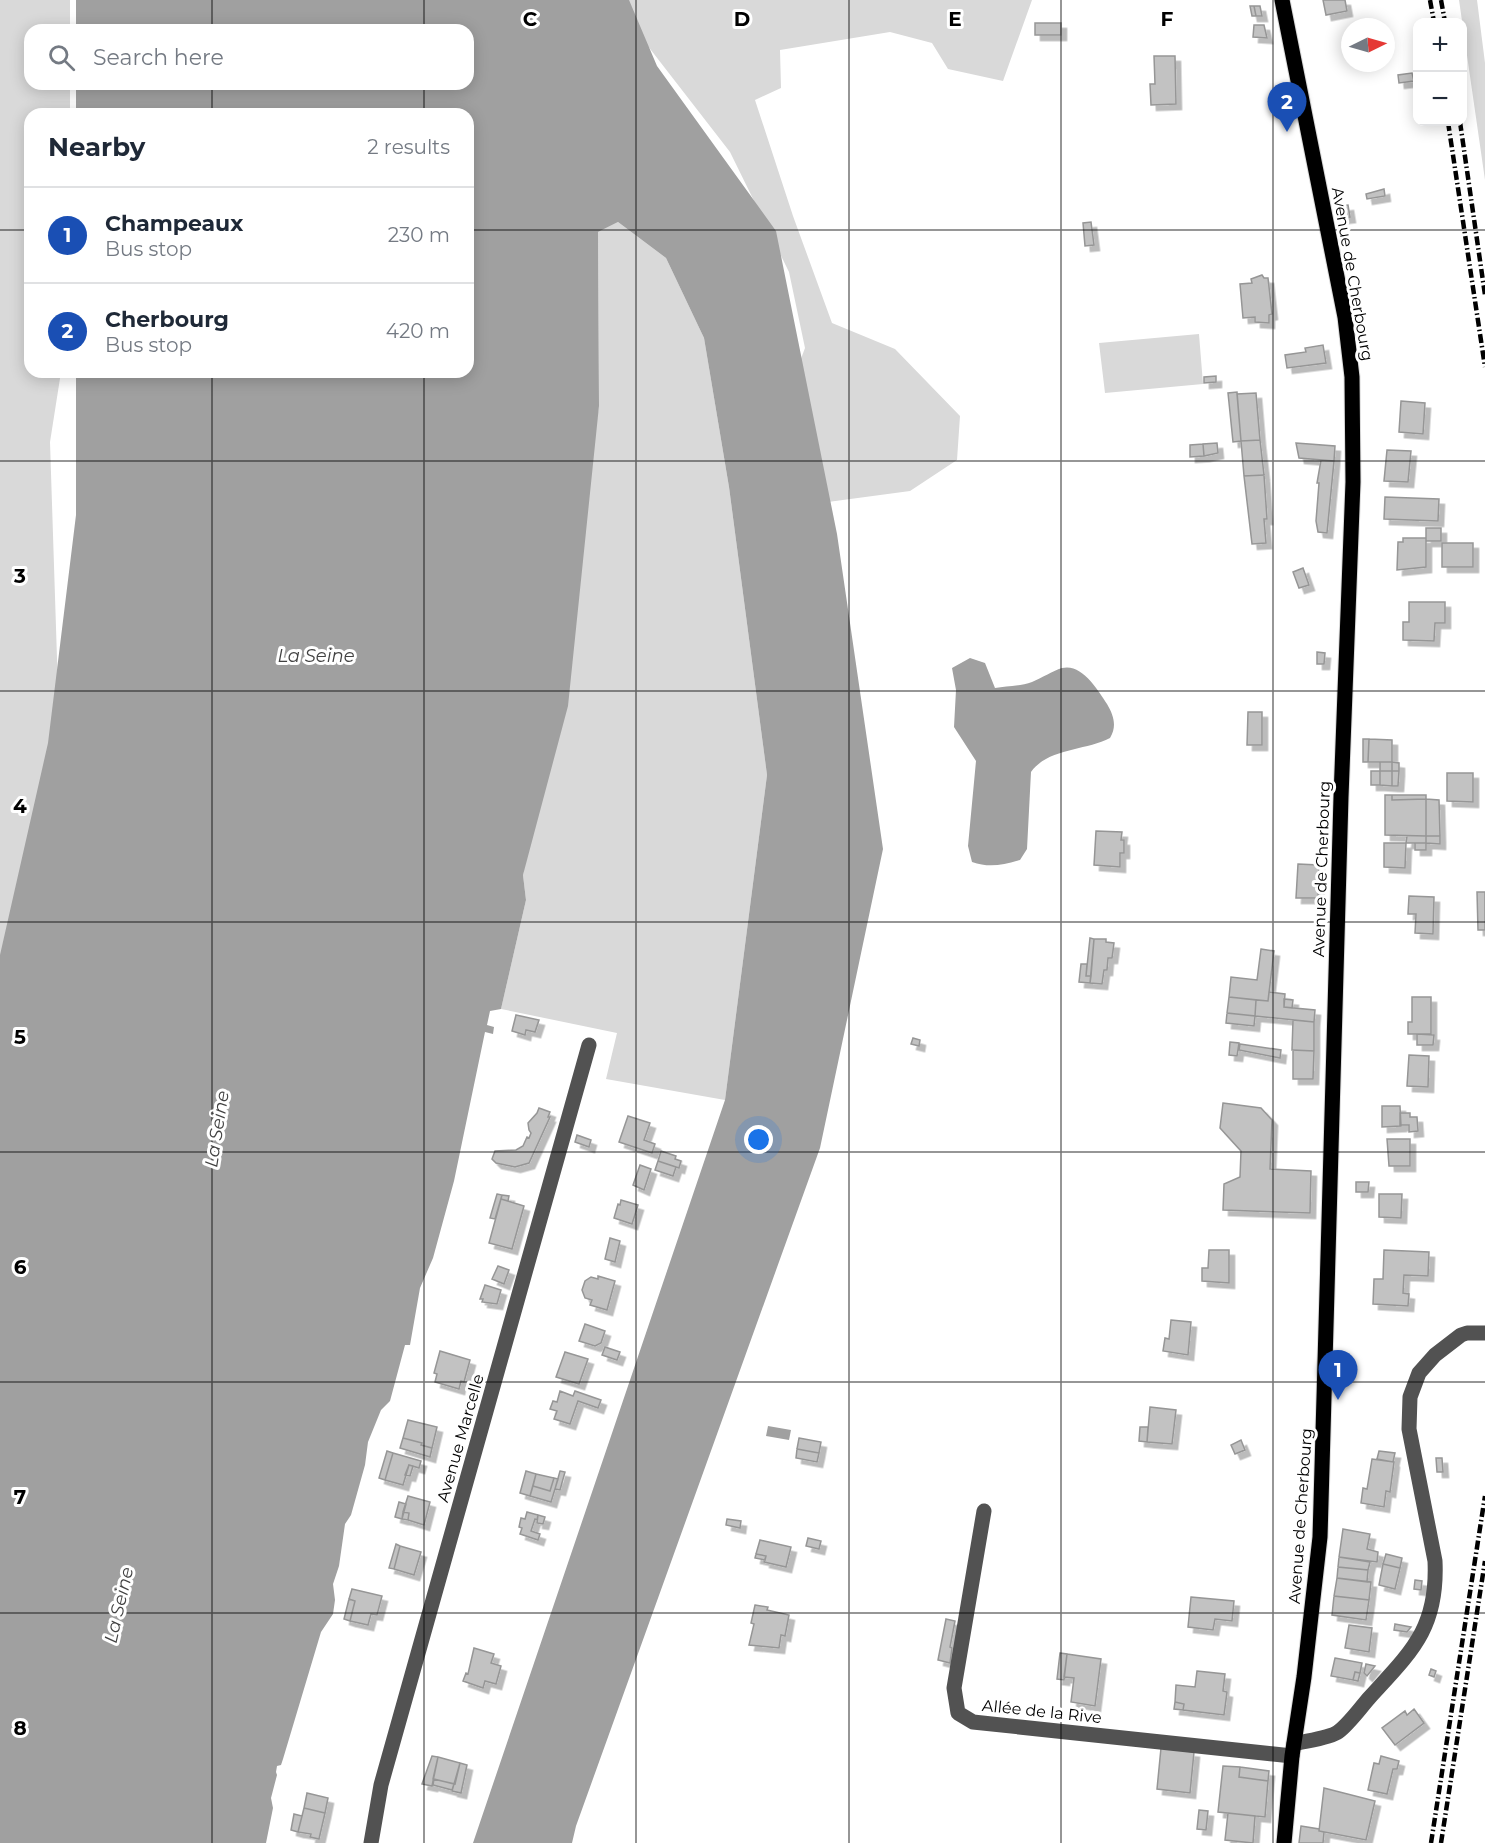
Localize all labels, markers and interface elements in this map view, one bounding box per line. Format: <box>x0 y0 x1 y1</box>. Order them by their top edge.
text: C <box>523 7 538 31</box>
text: D <box>734 7 750 31</box>
text: E <box>948 7 962 31</box>
text: F <box>1161 7 1174 31</box>
north arrow <box>1341 18 1395 72</box>
map controls <box>1413 18 1467 126</box>
button: + <box>1413 18 1467 72</box>
search box <box>24 24 474 90</box>
icon: search <box>45 41 78 74</box>
text: Search here <box>93 44 224 71</box>
button: − <box>1413 72 1467 126</box>
pin: 2 <box>1268 82 1306 132</box>
text: Nearby <box>48 131 145 163</box>
text: 2 results <box>367 135 450 159</box>
street label: Avenue de Cherbourg <box>1328 186 1377 362</box>
text: Champeaux <box>105 210 243 237</box>
text: 1 <box>64 223 71 247</box>
text: 230 m <box>388 223 450 247</box>
text: Bus stop <box>105 237 192 261</box>
text: Cherbourg <box>105 306 229 333</box>
text: 2 <box>62 319 73 343</box>
text: 420 m <box>386 319 450 343</box>
text: Bus stop <box>105 333 192 357</box>
text: 3 <box>13 564 26 588</box>
water label: La Seine <box>277 645 355 667</box>
street label: Avenue de Cherbourg <box>1309 781 1334 957</box>
text: 4 <box>13 794 27 818</box>
text: 5 <box>14 1025 26 1049</box>
water label: La Seine <box>200 1089 234 1169</box>
your location <box>744 1125 773 1154</box>
text: 6 <box>14 1255 27 1279</box>
pin: 1 <box>1318 1350 1358 1400</box>
street label: Avenue Marcelle <box>433 1372 488 1504</box>
street label: Avenue de Cherbourg <box>1285 1427 1316 1605</box>
text: 7 <box>14 1485 26 1509</box>
water label: La Seine <box>100 1565 138 1645</box>
street label: Allée de la Rive <box>981 1696 1103 1727</box>
text: 8 <box>13 1716 27 1740</box>

